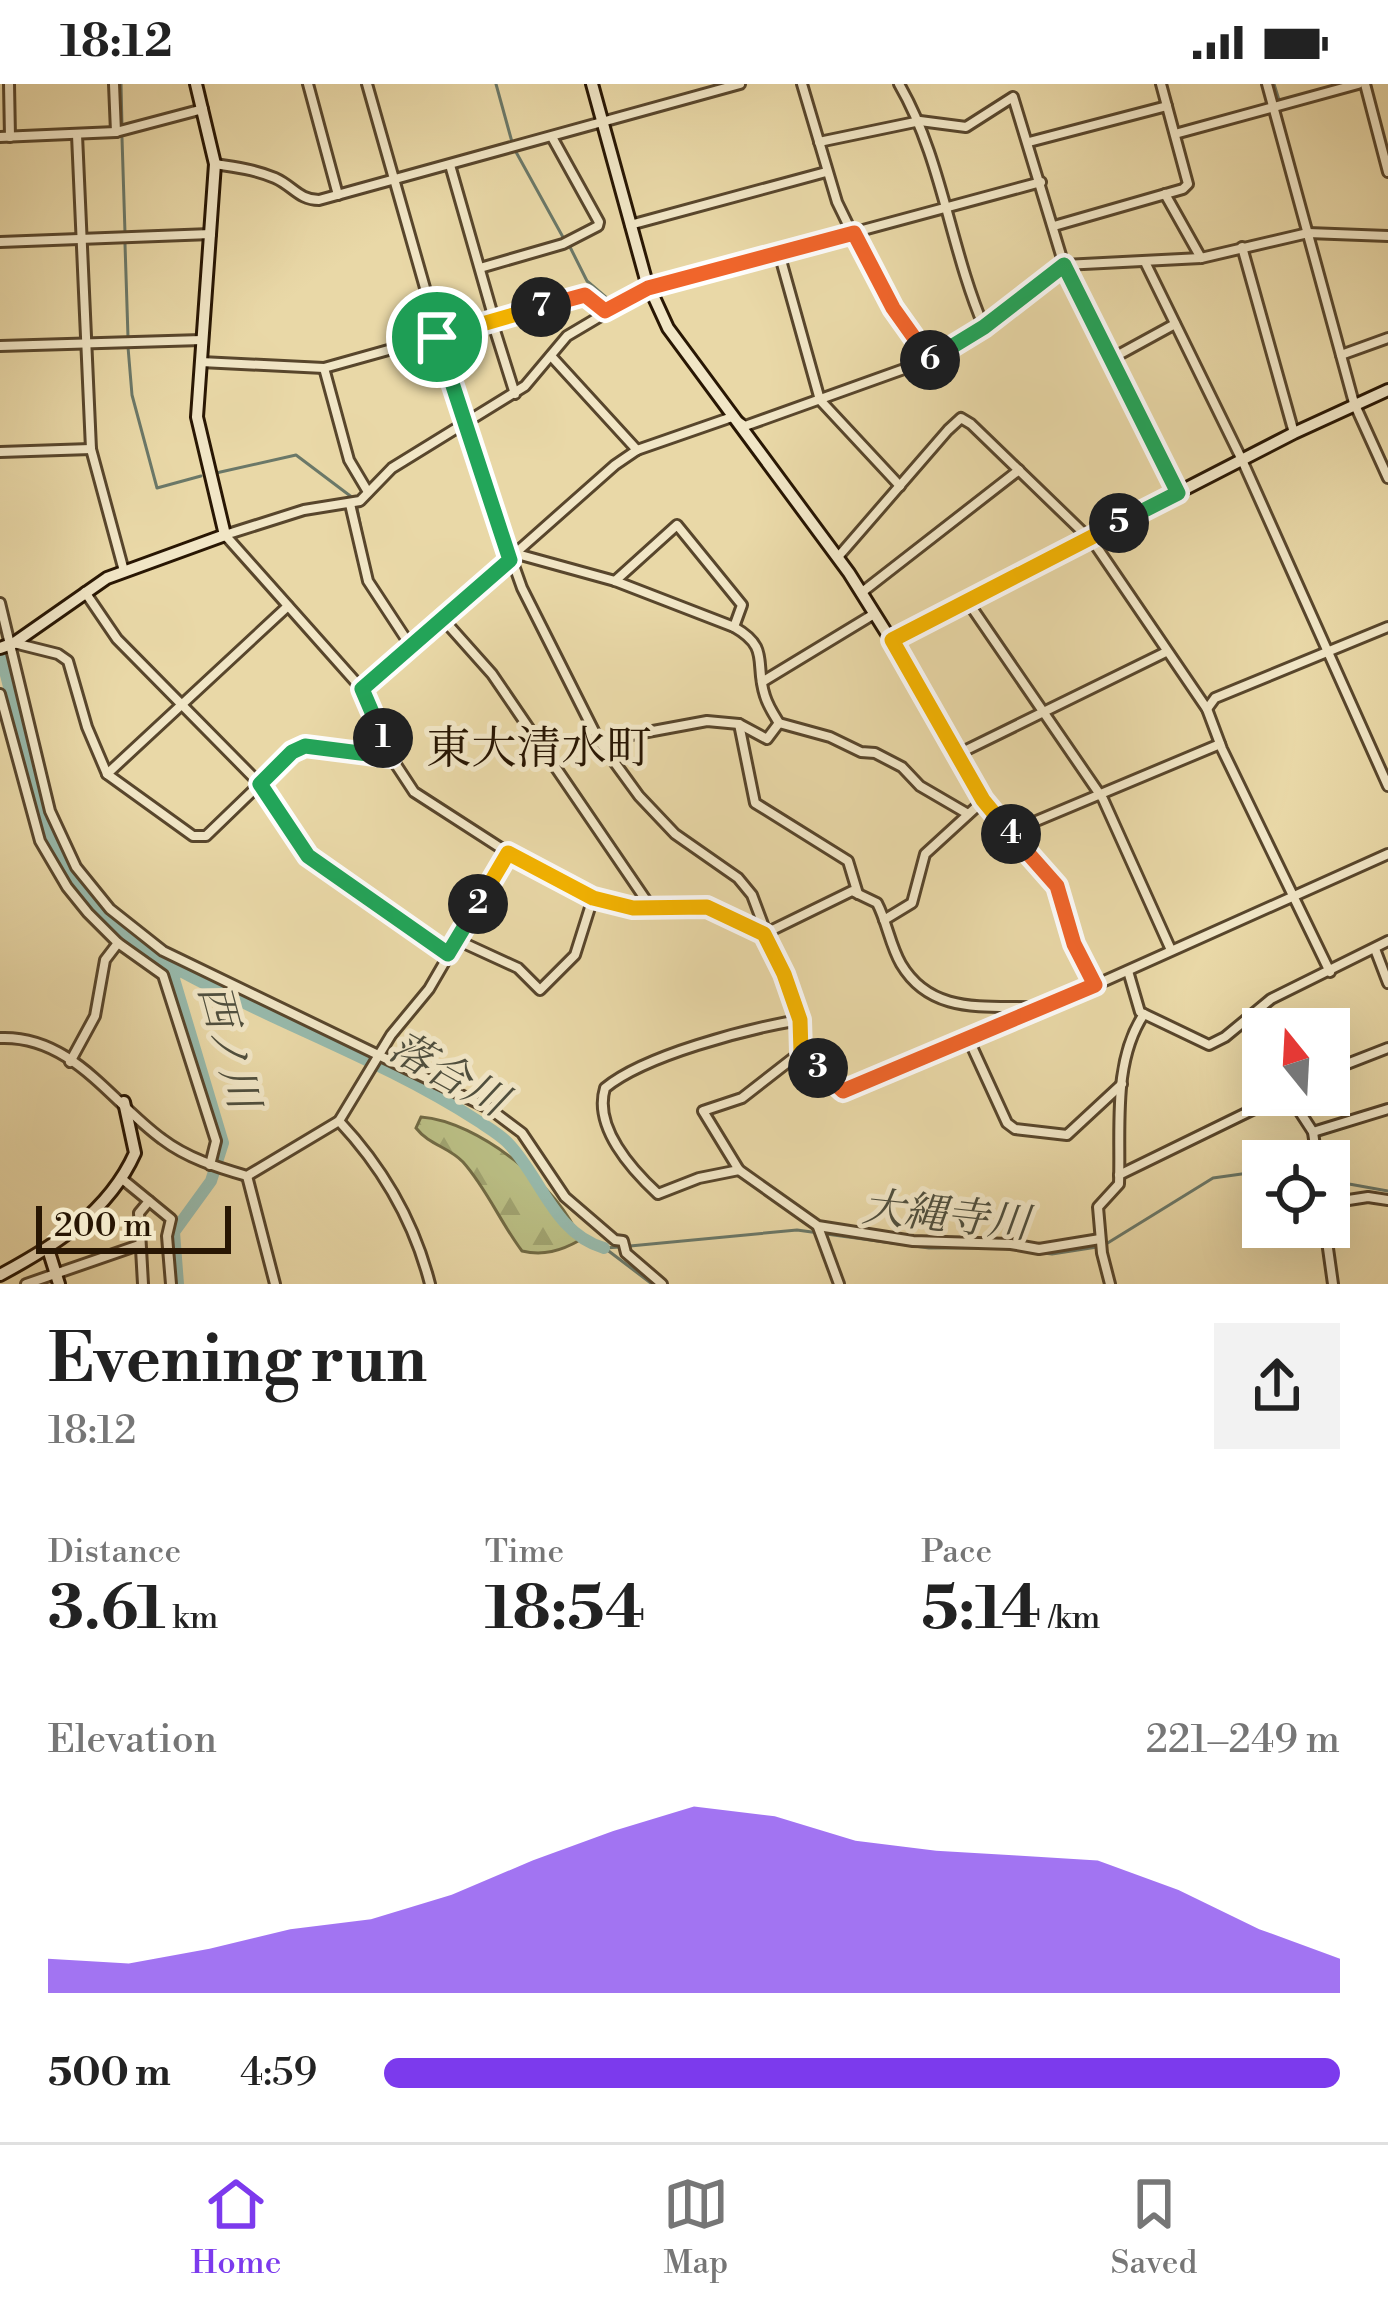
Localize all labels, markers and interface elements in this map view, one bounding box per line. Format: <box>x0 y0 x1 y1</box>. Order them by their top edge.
text: 18:12 <box>60 14 173 71</box>
pin: 7 <box>511 277 571 337</box>
pin <box>386 286 488 388</box>
text: 7 <box>531 286 551 327</box>
icon: arrive <box>404 304 470 370</box>
pin: 6 <box>900 330 960 390</box>
text: 6 <box>920 339 940 380</box>
pin: 5 <box>1089 493 1149 553</box>
text: 5 <box>1109 502 1129 543</box>
pin: 1 <box>353 708 413 768</box>
text: 1 <box>375 717 391 758</box>
district label: 東大清水町 <box>426 721 652 778</box>
pin: 4 <box>981 804 1041 864</box>
text: 4 <box>1000 813 1022 854</box>
pin: 2 <box>448 874 508 934</box>
text: 2 <box>468 883 488 924</box>
water label: 西ノ川 <box>186 979 271 1118</box>
north arrow <box>1242 1008 1350 1116</box>
map controls <box>1242 1008 1350 1248</box>
water label: 落合川 <box>380 1021 519 1131</box>
pin: 3 <box>788 1038 848 1098</box>
text: 3 <box>808 1047 828 1088</box>
button: locate <box>1242 1140 1350 1248</box>
water label: 大縄寺川 <box>859 1181 1036 1252</box>
scale bar <box>36 1200 231 1253</box>
text: 200 m <box>54 1206 152 1247</box>
text: Evening run <box>48 1320 427 1403</box>
button: share <box>1214 1323 1340 1449</box>
text: 18:12 <box>48 1407 137 1456</box>
text: Distance <box>48 1532 181 1573</box>
text: Time <box>485 1532 564 1573</box>
text: Pace <box>921 1532 992 1573</box>
text: 3.61 <box>48 1573 165 1648</box>
text: 18:54 <box>485 1573 646 1648</box>
text: 5:14 <box>921 1573 1041 1648</box>
text: km <box>165 1598 218 1639</box>
text: /km <box>1041 1598 1101 1639</box>
text: Elevation <box>48 1716 217 1765</box>
text: 221–249 m <box>1146 1716 1340 1765</box>
text: 500 m <box>48 2049 171 2098</box>
text: 4:59 <box>240 2049 317 2098</box>
tab: Home <box>191 2171 281 2284</box>
tab: Map <box>663 2171 729 2284</box>
tab: Saved <box>1111 2171 1197 2284</box>

